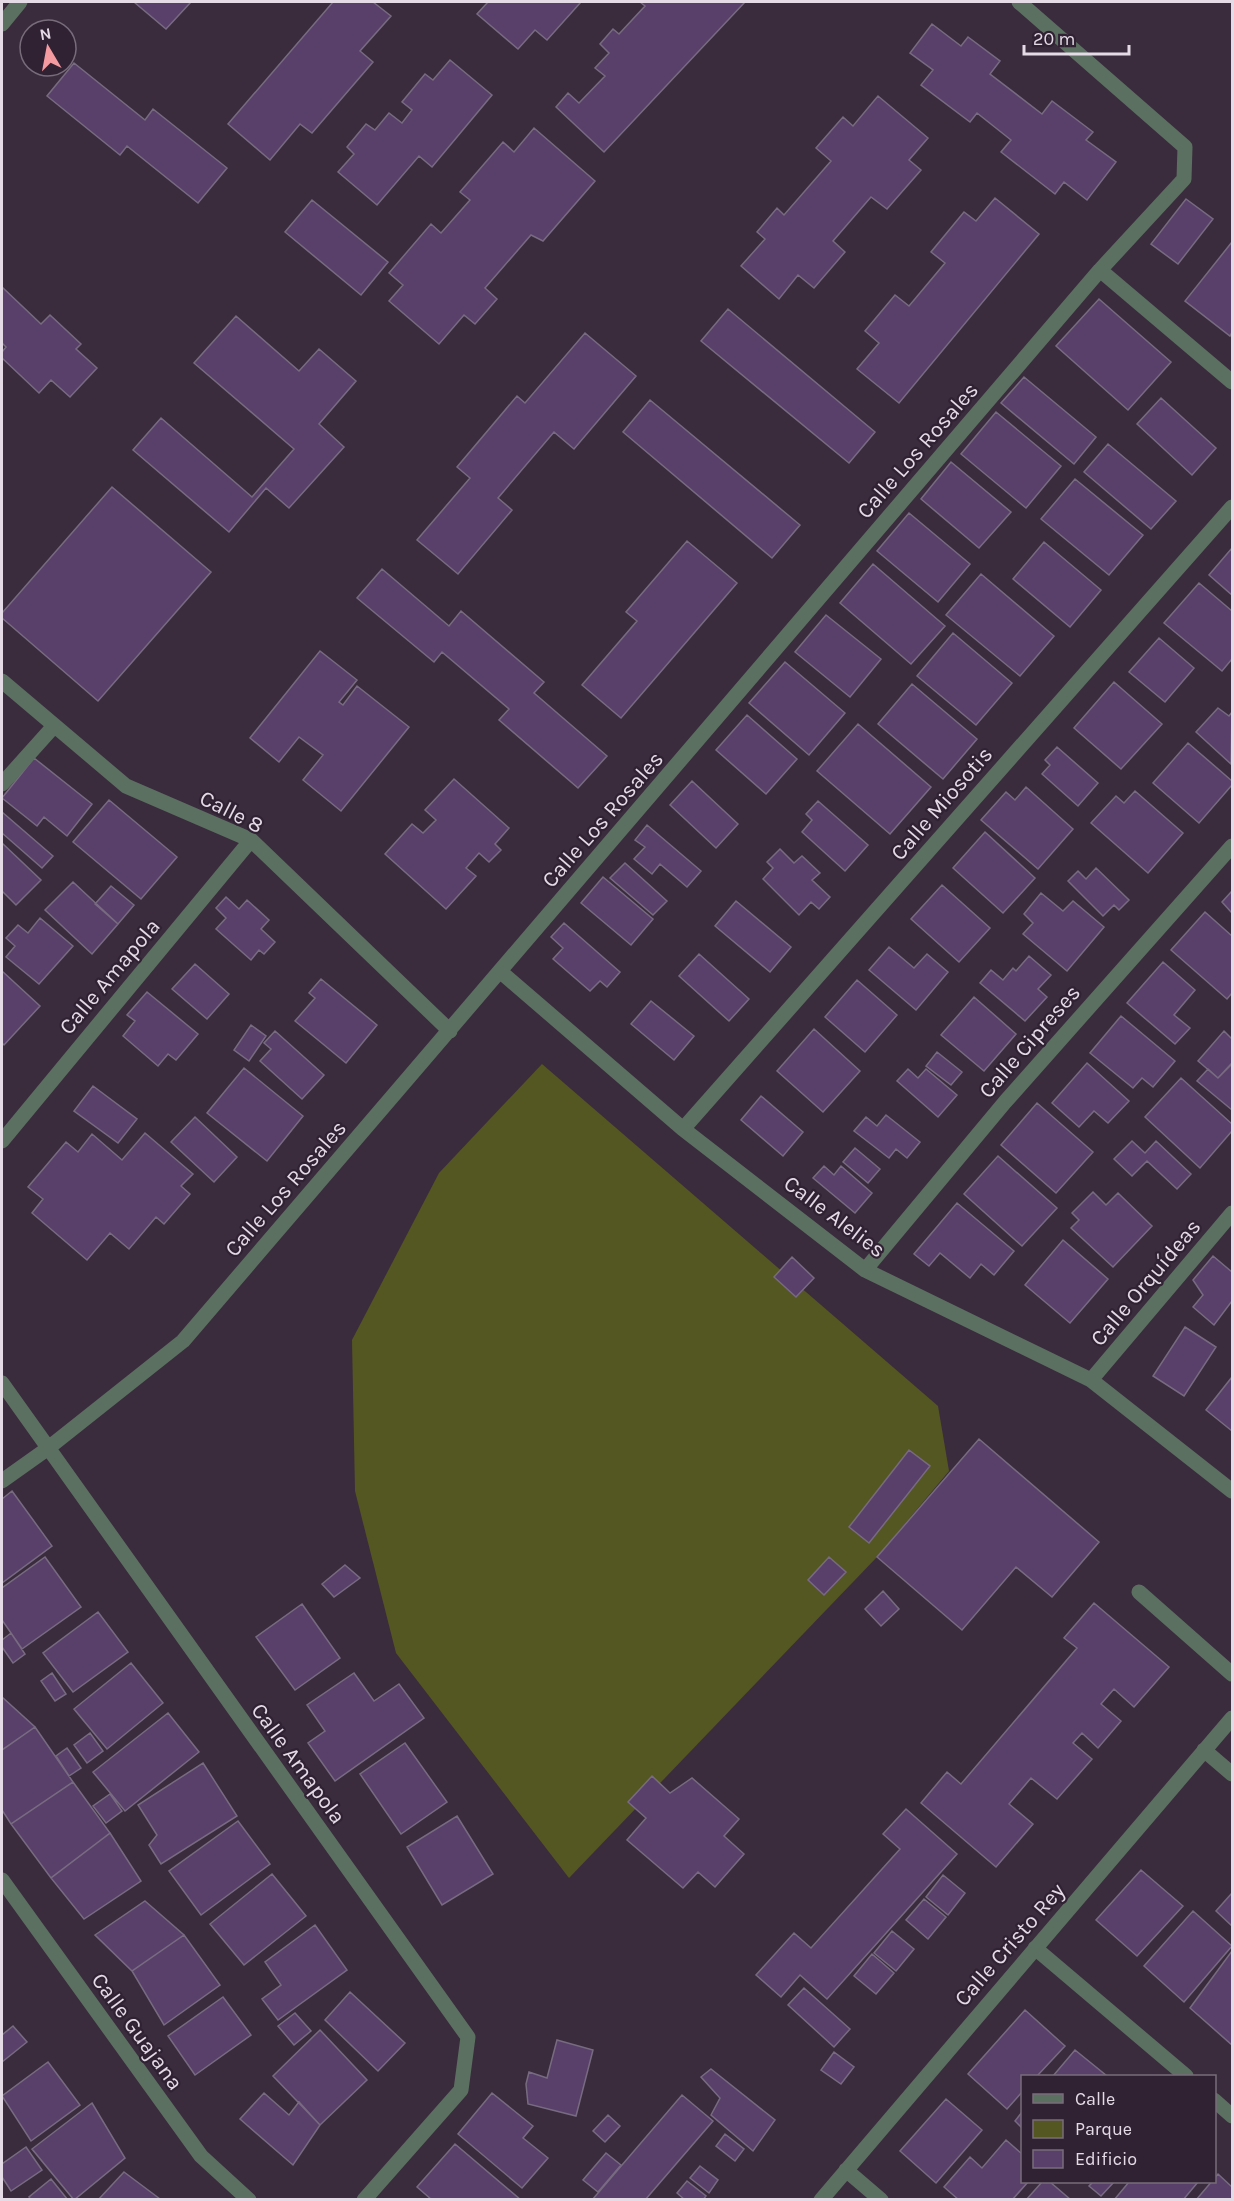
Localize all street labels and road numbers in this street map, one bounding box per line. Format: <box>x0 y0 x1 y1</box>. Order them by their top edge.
street label: Calle Los Rosales <box>852 377 984 524</box>
street label: Calle Miosotis <box>885 742 998 866</box>
street label: Calle Los Rosales <box>537 746 669 893</box>
street label: Calle 8 <box>195 785 268 839</box>
street label: Calle Amapola <box>54 914 166 1040</box>
street label: Calle Cipreses <box>974 980 1086 1103</box>
street label: Calle Los Rosales <box>220 1115 352 1262</box>
street label: Calle Alelies <box>779 1170 890 1263</box>
street label: Calle Orquídeas <box>1085 1214 1206 1351</box>
street label: Calle Amapola <box>246 1698 351 1829</box>
street label: Calle Cristo Rey <box>949 1878 1070 2011</box>
street label: Calle Guajana <box>86 1968 188 2095</box>

